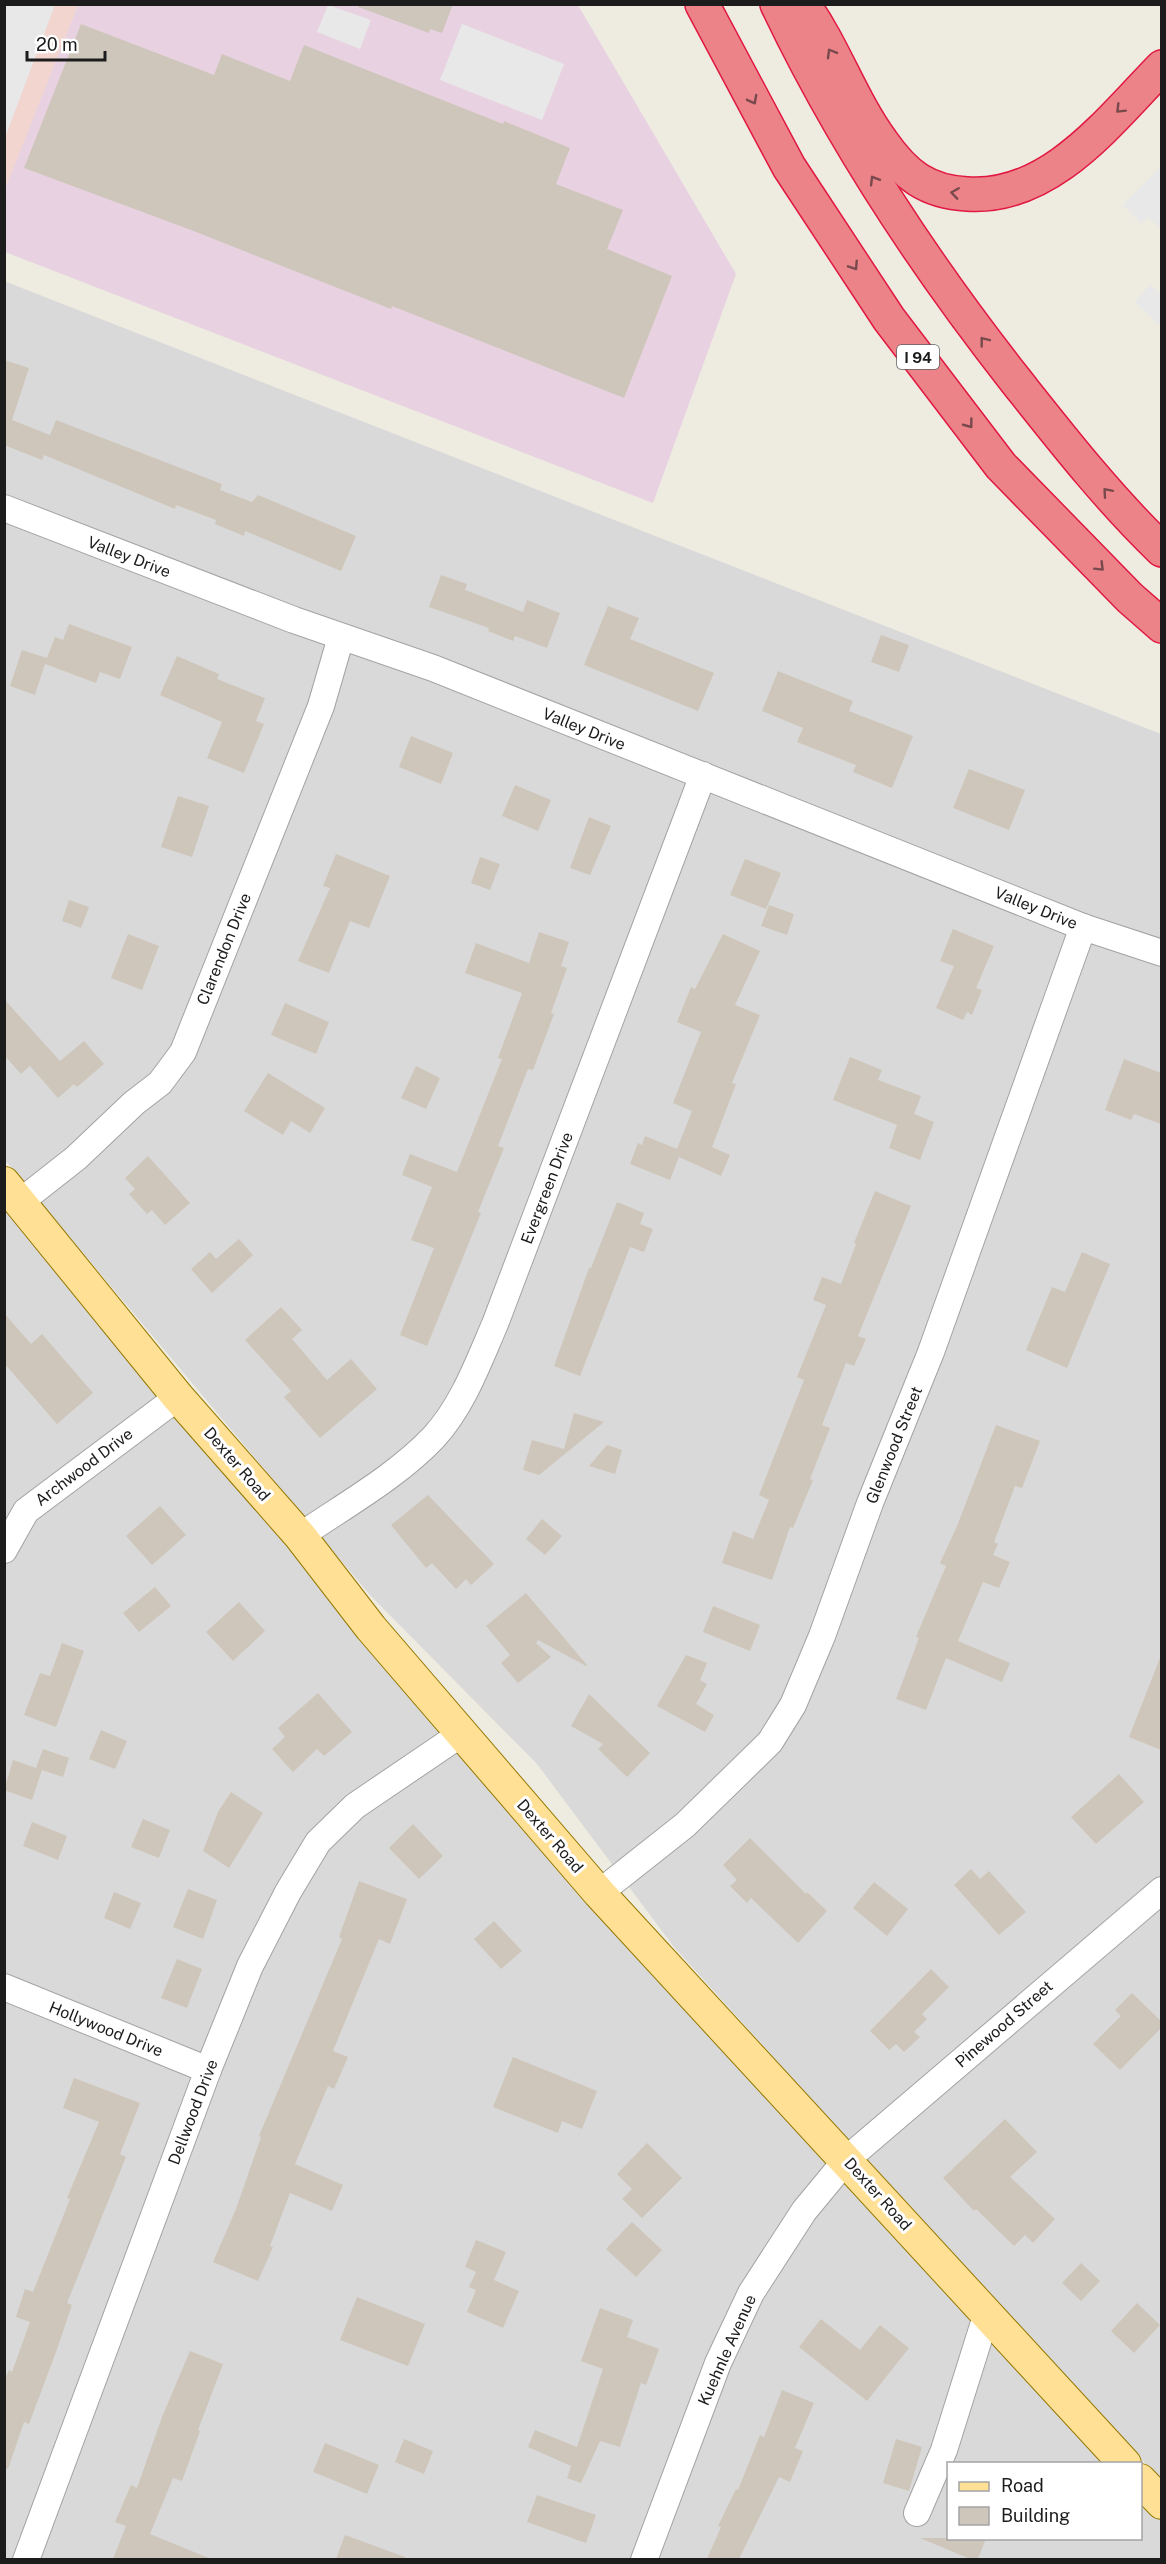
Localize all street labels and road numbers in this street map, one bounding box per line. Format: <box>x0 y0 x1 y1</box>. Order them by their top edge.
road number: I 94 <box>897 345 939 369</box>
street label: Valley Drive <box>85 532 173 582</box>
street label: Valley Drive <box>540 704 628 754</box>
street label: Valley Drive <box>992 883 1080 933</box>
street label: Clarendon Drive <box>193 890 255 1008</box>
street label: Evergreen Drive <box>517 1129 577 1247</box>
street label: Glenwood Street <box>862 1384 926 1506</box>
street label: Dexter Road <box>200 1423 274 1505</box>
street label: Archwood Drive <box>31 1424 137 1510</box>
street label: Dexter Road <box>513 1795 587 1877</box>
street label: Pinewood Street <box>951 1976 1057 2072</box>
street label: Hollywood Drive <box>46 1997 166 2061</box>
street label: Dellwood Drive <box>164 2057 222 2167</box>
street label: Dexter Road <box>840 2154 916 2234</box>
street label: Kuehnle Avenue <box>694 2292 760 2408</box>

